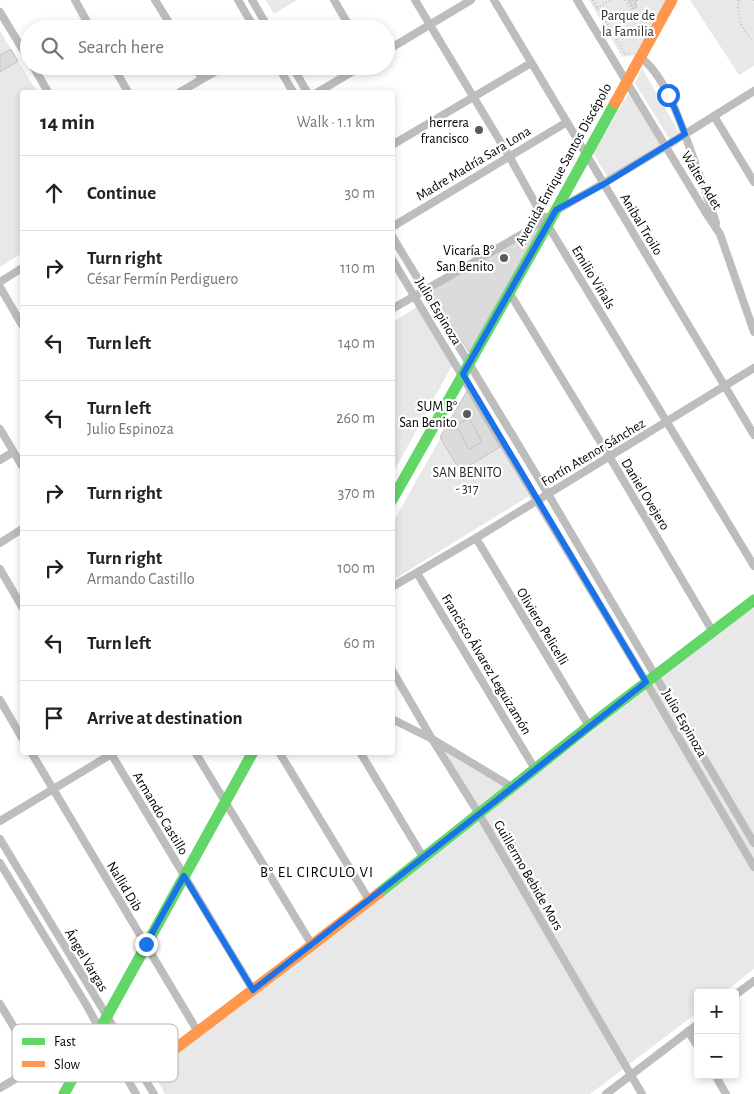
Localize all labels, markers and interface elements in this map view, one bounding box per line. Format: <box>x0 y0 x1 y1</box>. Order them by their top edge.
park label: Parque de la Familia <box>601 9 655 39</box>
search box <box>20 20 395 75</box>
icon: search <box>38 34 66 62</box>
text: Search here <box>78 38 164 57</box>
street label: Avenida Enrique Santos Discépolo <box>513 81 615 248</box>
route start <box>657 84 680 107</box>
text: 14 min <box>40 112 95 133</box>
text: Walk · 1.1 km <box>297 114 375 130</box>
place label: herrera francisco <box>421 116 470 146</box>
street label: Madre Madría Sara Lona <box>414 124 534 204</box>
marker: herrera francisco <box>473 124 485 136</box>
street label: Walter Adet <box>678 149 724 213</box>
icon: ahead <box>40 179 68 207</box>
text: Continue <box>87 184 156 203</box>
text: 30 m <box>345 185 375 201</box>
street label: Anibal Troilo <box>617 191 665 258</box>
place label: Vicaría B° San Benito <box>436 244 494 274</box>
street label: Emilio Viñals <box>569 244 617 311</box>
text: Turn right <box>87 249 162 268</box>
marker: Vicaría B° San Benito <box>498 252 510 264</box>
icon: right <box>40 254 68 282</box>
text: 110 m <box>340 260 375 276</box>
text: César Fermín Perdiguero <box>87 271 238 287</box>
street label: Julio Espinoza <box>413 275 464 348</box>
icon: left <box>40 329 68 357</box>
text: Turn left <box>87 334 151 353</box>
text: 140 m <box>338 335 375 351</box>
text: Turn left <box>87 399 151 418</box>
place label: SUM B° San Benito <box>399 400 457 430</box>
icon: left <box>40 404 68 432</box>
marker: SUM B° San Benito <box>461 408 473 420</box>
text: 260 m <box>336 410 375 426</box>
street label: Fortín Atenor Sánchez <box>539 416 648 489</box>
text: Julio Espinoza <box>87 421 174 437</box>
street label: Daniel Ovejero <box>618 456 672 533</box>
park label: SAN BENITO - 317 <box>432 466 502 496</box>
icon: right <box>40 479 68 507</box>
text: Turn right <box>87 484 162 503</box>
text: 370 m <box>338 485 375 501</box>
text: Turn right <box>87 549 162 568</box>
icon: right <box>40 554 68 582</box>
text: 100 m <box>337 560 375 576</box>
text: Armando Castillo <box>87 571 195 587</box>
street label: Oliviero Pelicelli <box>514 585 571 668</box>
street label: Francisco Álvarez Leguizamón <box>439 590 536 737</box>
icon: left <box>40 629 68 657</box>
text: Turn left <box>87 634 151 653</box>
text: 60 m <box>344 635 375 651</box>
street label: Julio Espinoza <box>659 687 709 760</box>
icon: arrive <box>40 704 68 732</box>
text: Arrive at destination <box>87 709 243 728</box>
street label: Armando Castillo <box>130 770 190 858</box>
street label: Guillermo Bebide Mors <box>491 818 565 933</box>
street label: Nallid Dib <box>104 859 144 914</box>
district label: B° EL CIRCULO VI <box>260 865 374 880</box>
street label: Ángel Vargas <box>62 925 113 994</box>
route end <box>135 933 158 956</box>
map controls <box>694 989 739 1079</box>
button: + <box>694 989 739 1034</box>
legend <box>12 1024 178 1082</box>
button: − <box>694 1034 739 1079</box>
text: Fast <box>54 1035 76 1049</box>
text: Slow <box>54 1058 81 1072</box>

